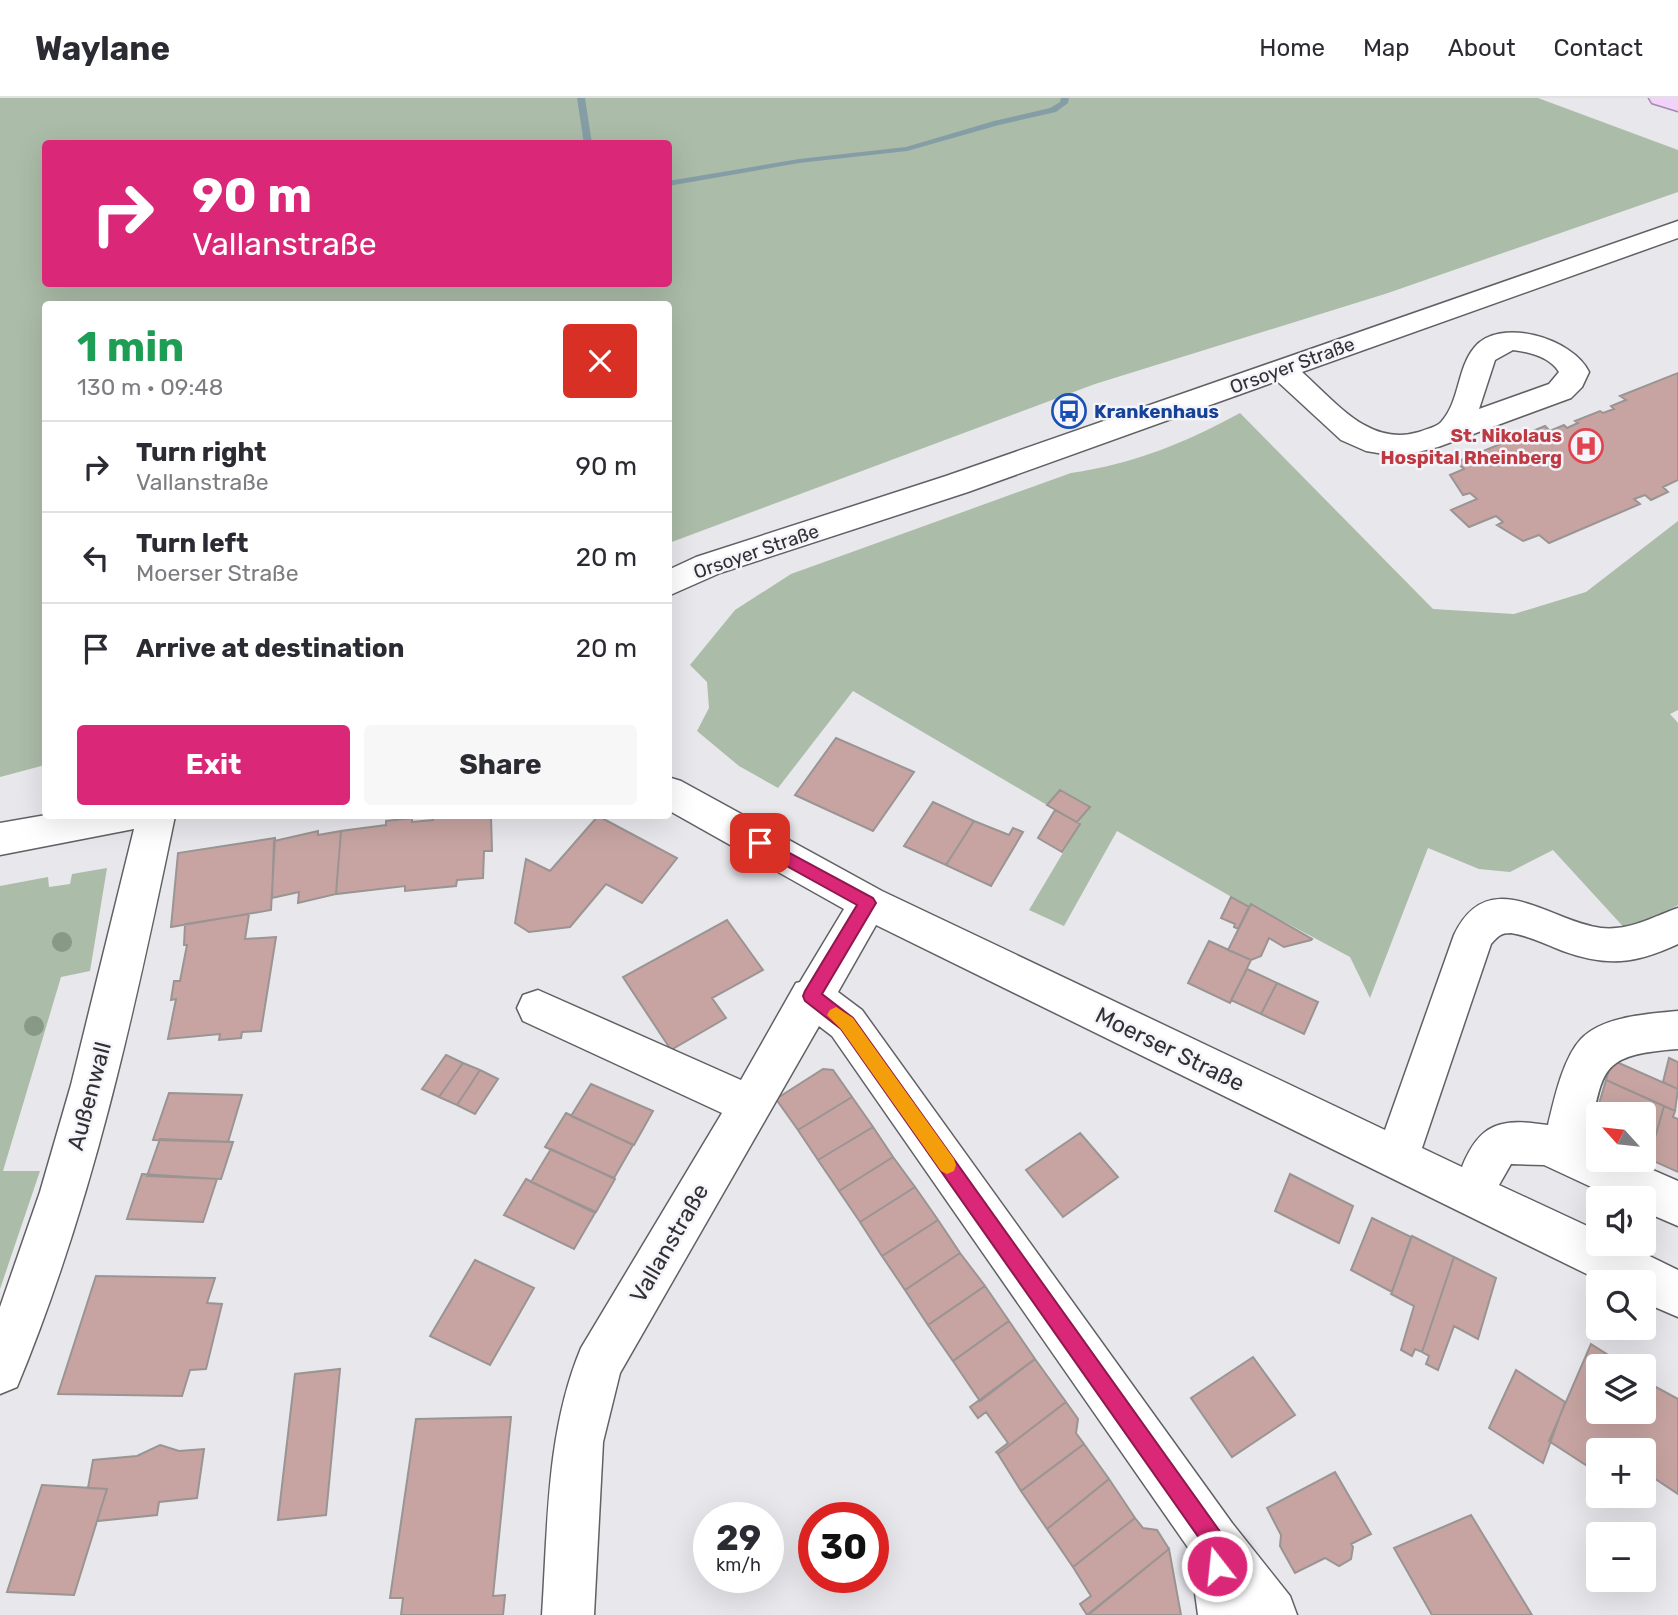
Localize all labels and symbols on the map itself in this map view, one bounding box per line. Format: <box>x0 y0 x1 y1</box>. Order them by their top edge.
street label: Orsoyer Straße <box>1227 332 1358 399</box>
bus stop icon: Krankenhaus <box>1050 392 1088 430</box>
place label: Krankenhaus <box>1094 400 1219 423</box>
place label: St. Nikolaus Hospital Rheinberg <box>1380 424 1562 469</box>
hospital icon: St. Nikolaus Hospital Rheinberg <box>1567 427 1605 465</box>
street label: Orsoyer Straße <box>690 519 822 584</box>
pin <box>730 813 790 873</box>
street label: Moerser Straße <box>1091 1001 1249 1097</box>
street label: Außenwall <box>61 1039 117 1153</box>
north arrow <box>1586 1102 1656 1172</box>
street label: Vallanstraße <box>624 1179 714 1307</box>
speed limit sign: 30 <box>798 1502 889 1593</box>
position arrow <box>1180 1529 1254 1603</box>

